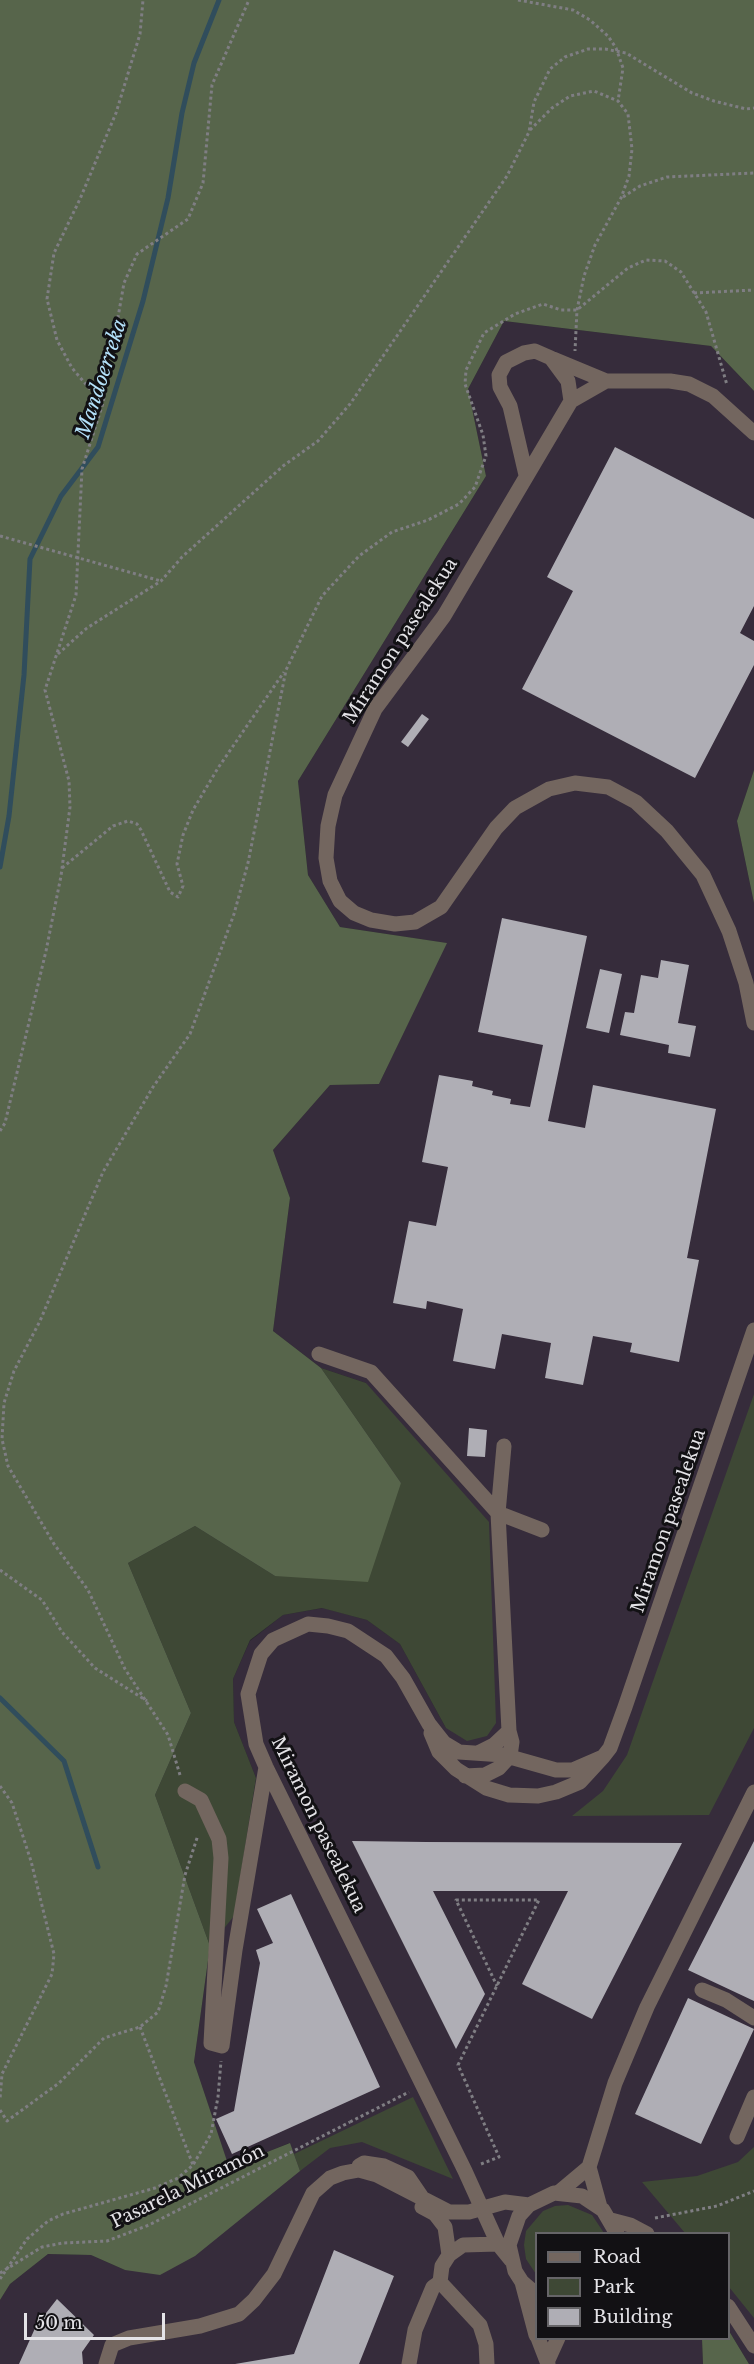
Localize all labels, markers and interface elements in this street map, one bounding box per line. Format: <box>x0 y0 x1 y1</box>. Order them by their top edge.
water label: Mandoerreka <box>71 316 133 442</box>
street label: Miramon pasealekua <box>339 554 463 728</box>
street label: Miramon pasealekua <box>627 1426 711 1616</box>
street label: Miramon pasealekua <box>266 1734 370 1916</box>
street label: Pasarela Miramón <box>108 2141 268 2233</box>
legend <box>535 2232 730 2340</box>
text: Road <box>593 2246 641 2268</box>
text: Park <box>593 2276 635 2298</box>
scale bar <box>27 2301 168 2339</box>
text: Building <box>593 2306 672 2328</box>
text: 50 m <box>35 2312 83 2334</box>

